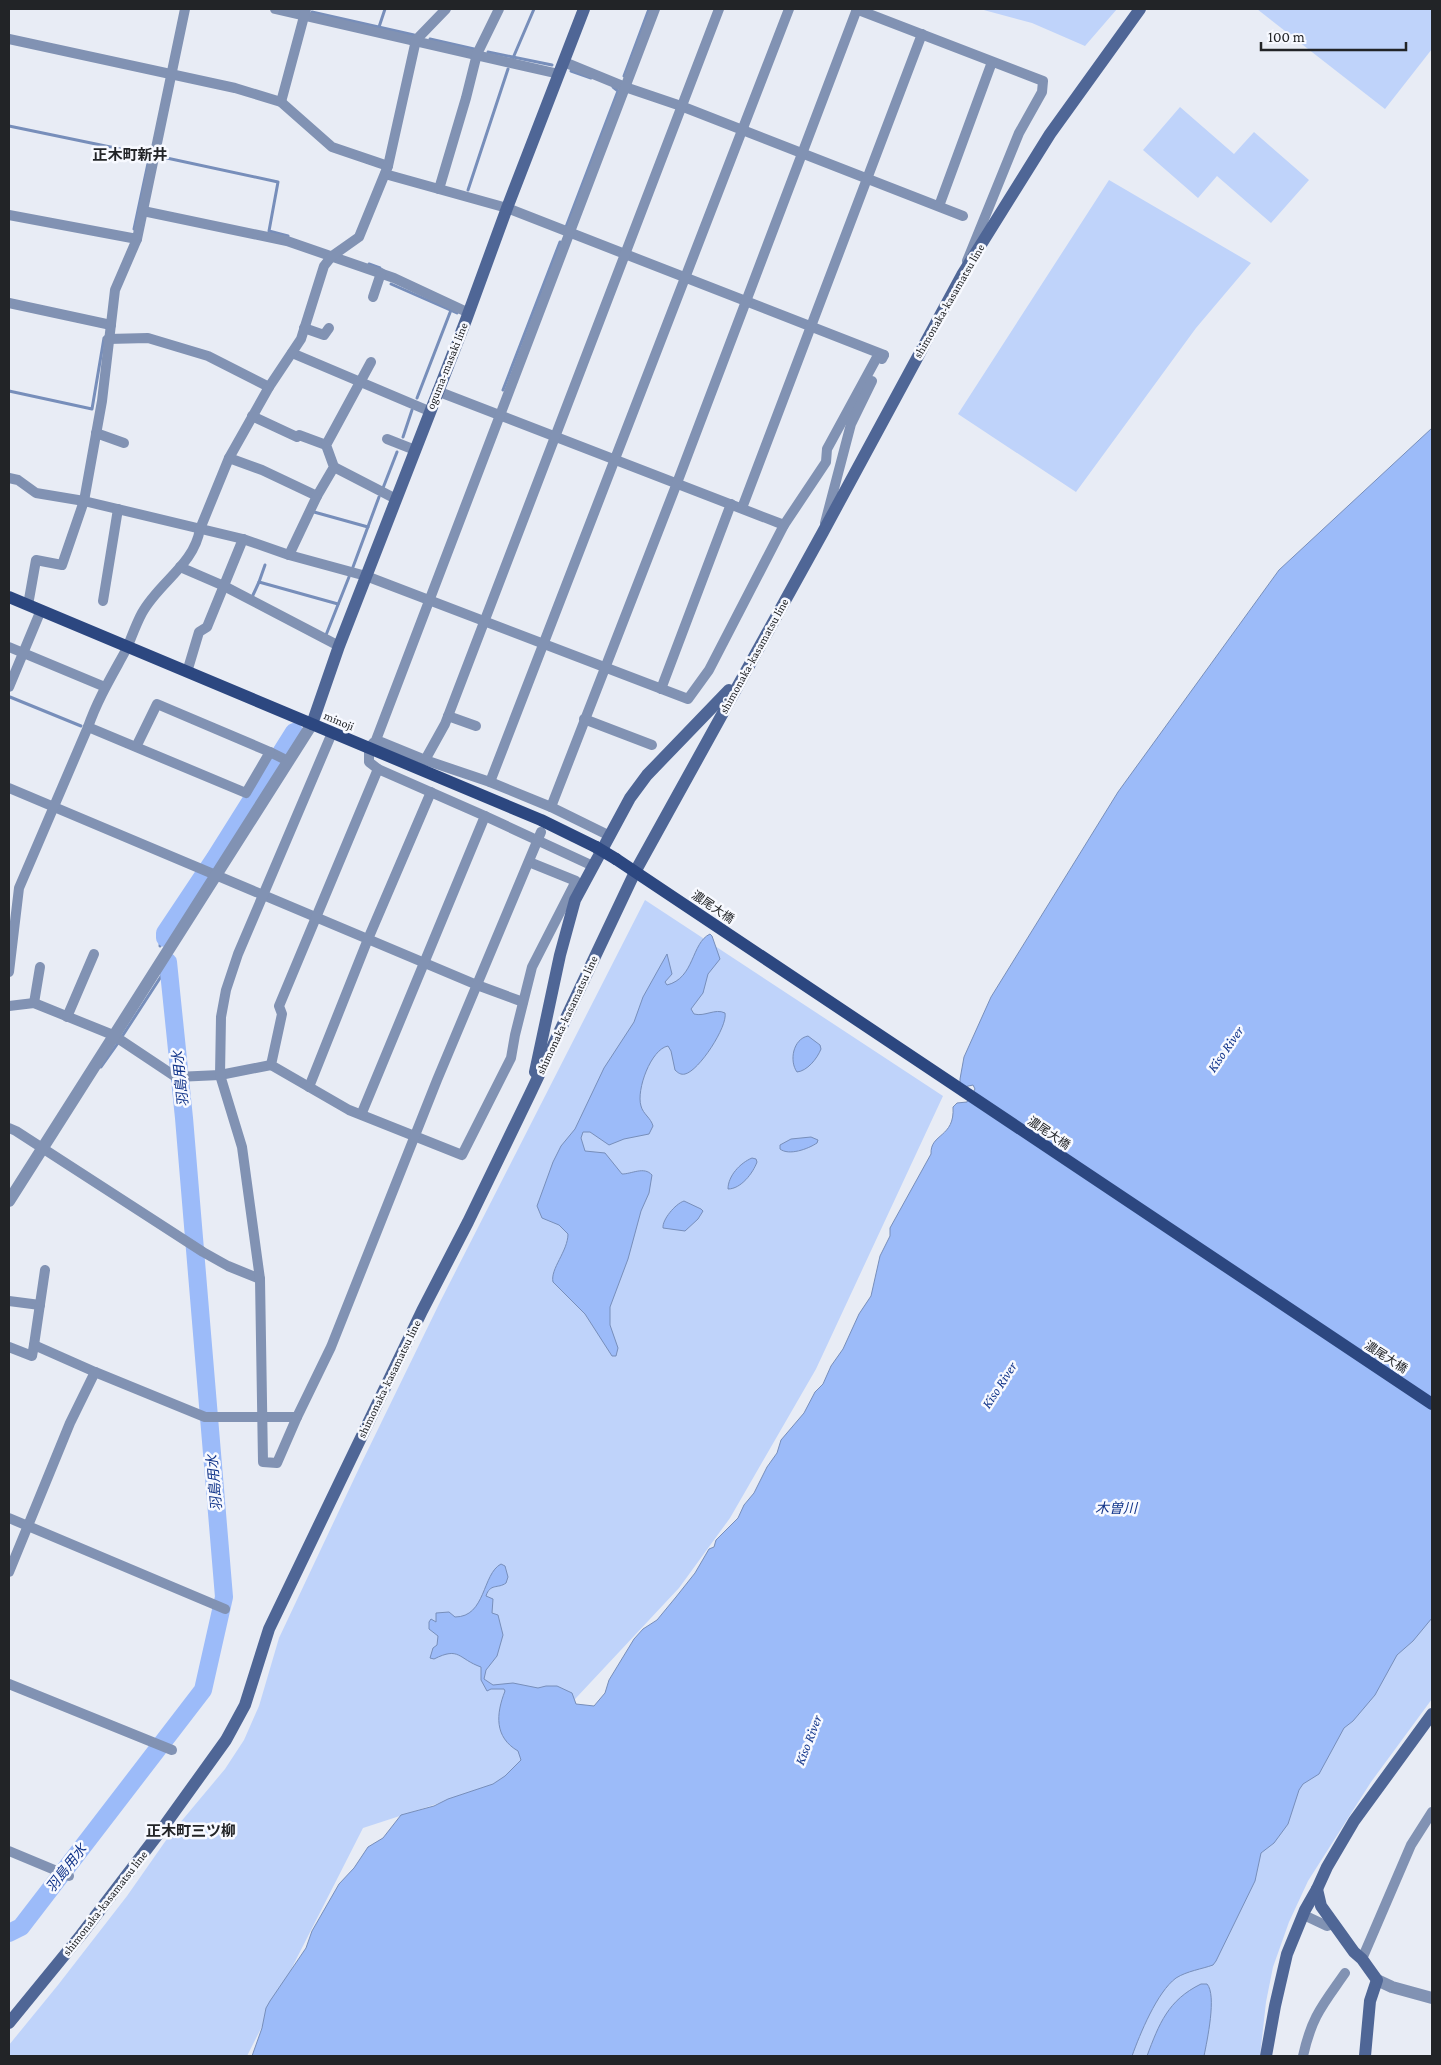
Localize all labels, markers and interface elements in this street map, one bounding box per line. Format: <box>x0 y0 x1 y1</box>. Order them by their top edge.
scale bar <box>1261 20 1406 52</box>
text: 100 m <box>1268 29 1305 45</box>
district label: 正木町新井 <box>92 146 168 163</box>
street label: shimonaka-kasamatsu line <box>911 241 987 361</box>
street label: oguma-masaki line <box>423 321 471 411</box>
street label: shimonaka-kasamatsu line <box>717 596 791 716</box>
street label: minoji <box>322 708 356 734</box>
street label: 濃尾大橋 <box>689 888 737 926</box>
street label: shimonaka-kasamatsu line <box>533 953 601 1077</box>
water label: Kiso River <box>1204 1022 1247 1075</box>
water label: 羽島用水 <box>169 1048 191 1108</box>
street label: 濃尾大橋 <box>1025 1114 1073 1152</box>
street label: shimonaka-kasamatsu line <box>354 1318 424 1440</box>
street label: 濃尾大橋 <box>1362 1338 1410 1376</box>
water label: Kiso River <box>978 1358 1020 1411</box>
water label: 羽島用水 <box>203 1452 224 1512</box>
water label: 木曽川 <box>1095 1500 1139 1516</box>
water label: Kiso River <box>791 1712 825 1767</box>
district label: 正木町三ツ柳 <box>146 1823 236 1839</box>
water label: 羽島用水 <box>42 1839 91 1895</box>
street label: shimonaka-kasamatsu line <box>60 1848 150 1958</box>

